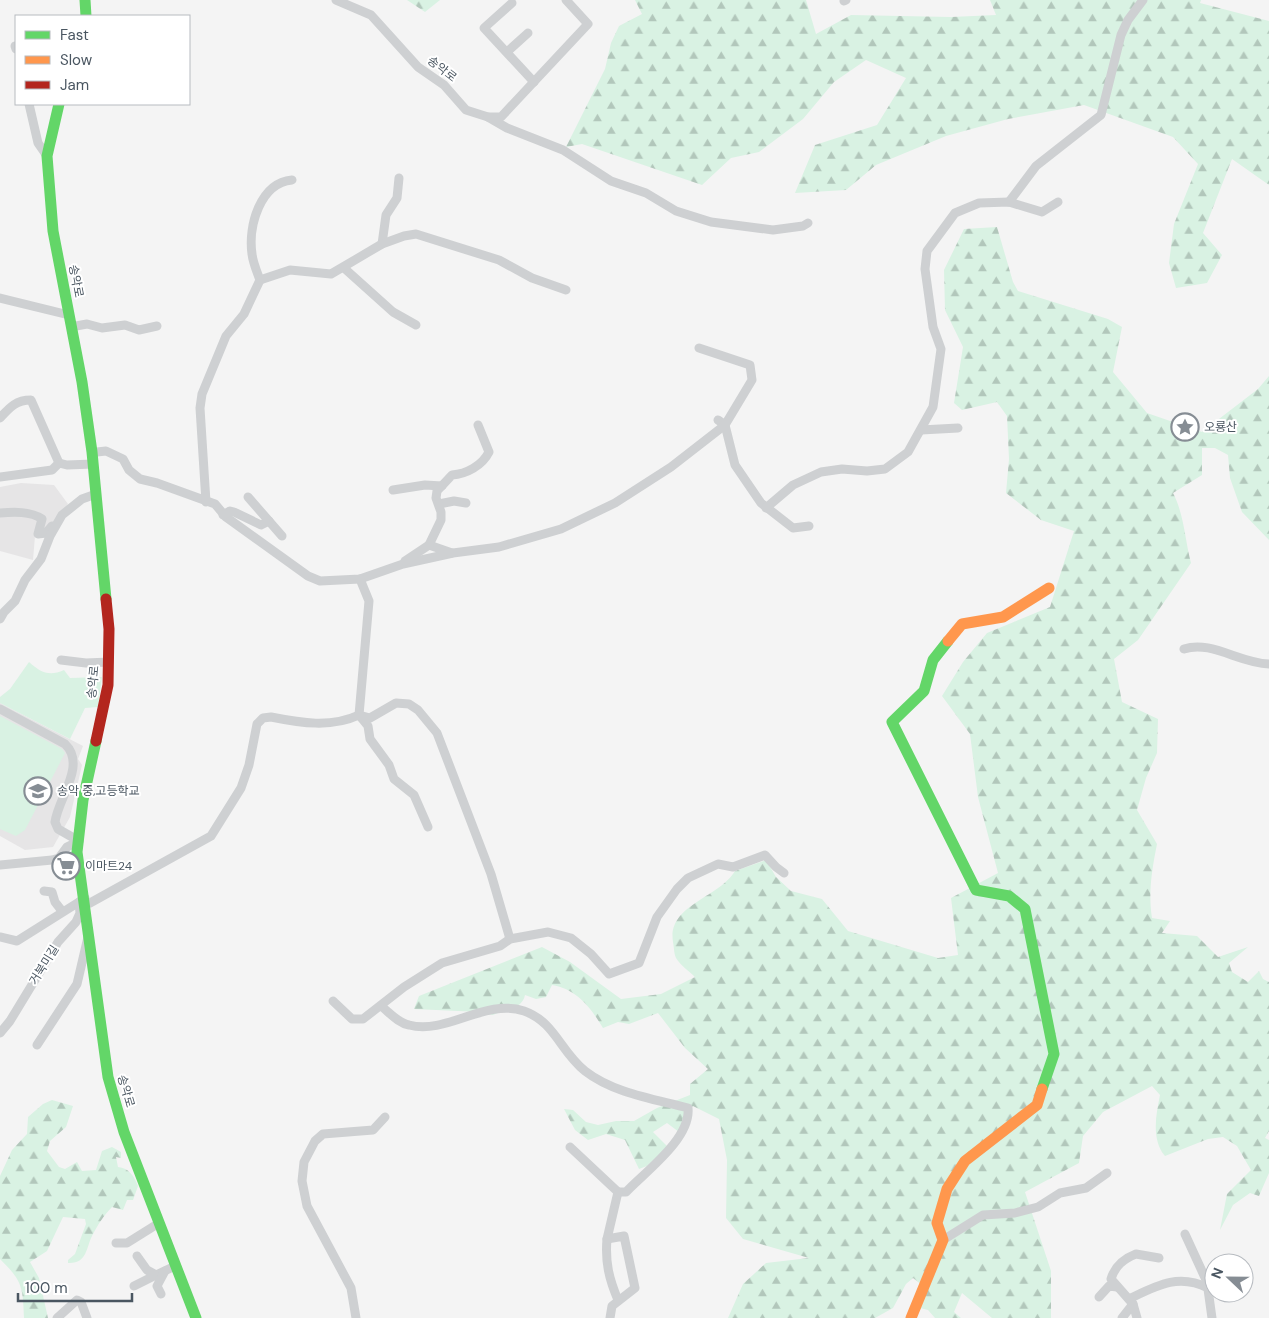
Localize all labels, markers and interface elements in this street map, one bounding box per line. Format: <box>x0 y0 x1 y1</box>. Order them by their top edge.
legend <box>15 15 190 105</box>
text: Fast <box>60 25 89 45</box>
text: Slow <box>60 50 93 70</box>
street label: 송악로 <box>424 52 460 86</box>
text: Jam <box>60 75 89 95</box>
street label: 송악로 <box>65 263 87 299</box>
place icon: 오룡산 <box>1170 412 1200 442</box>
place label: 오룡산 <box>1204 419 1237 435</box>
street label: 송악로 <box>83 665 103 699</box>
school or university icon: 송악 중,고등학교 <box>23 776 53 806</box>
place label: 송악 중,고등학교 <box>57 783 140 799</box>
supermarket icon: 이마트24 <box>51 851 81 881</box>
place label: 이마트24 <box>85 858 132 874</box>
street label: 거북미길 <box>26 942 62 988</box>
street label: 송악로 <box>114 1073 138 1109</box>
north arrow <box>1204 1253 1254 1303</box>
text: N <box>1207 1265 1227 1281</box>
scale bar <box>18 1270 131 1302</box>
text: 100 m <box>25 1278 68 1298</box>

